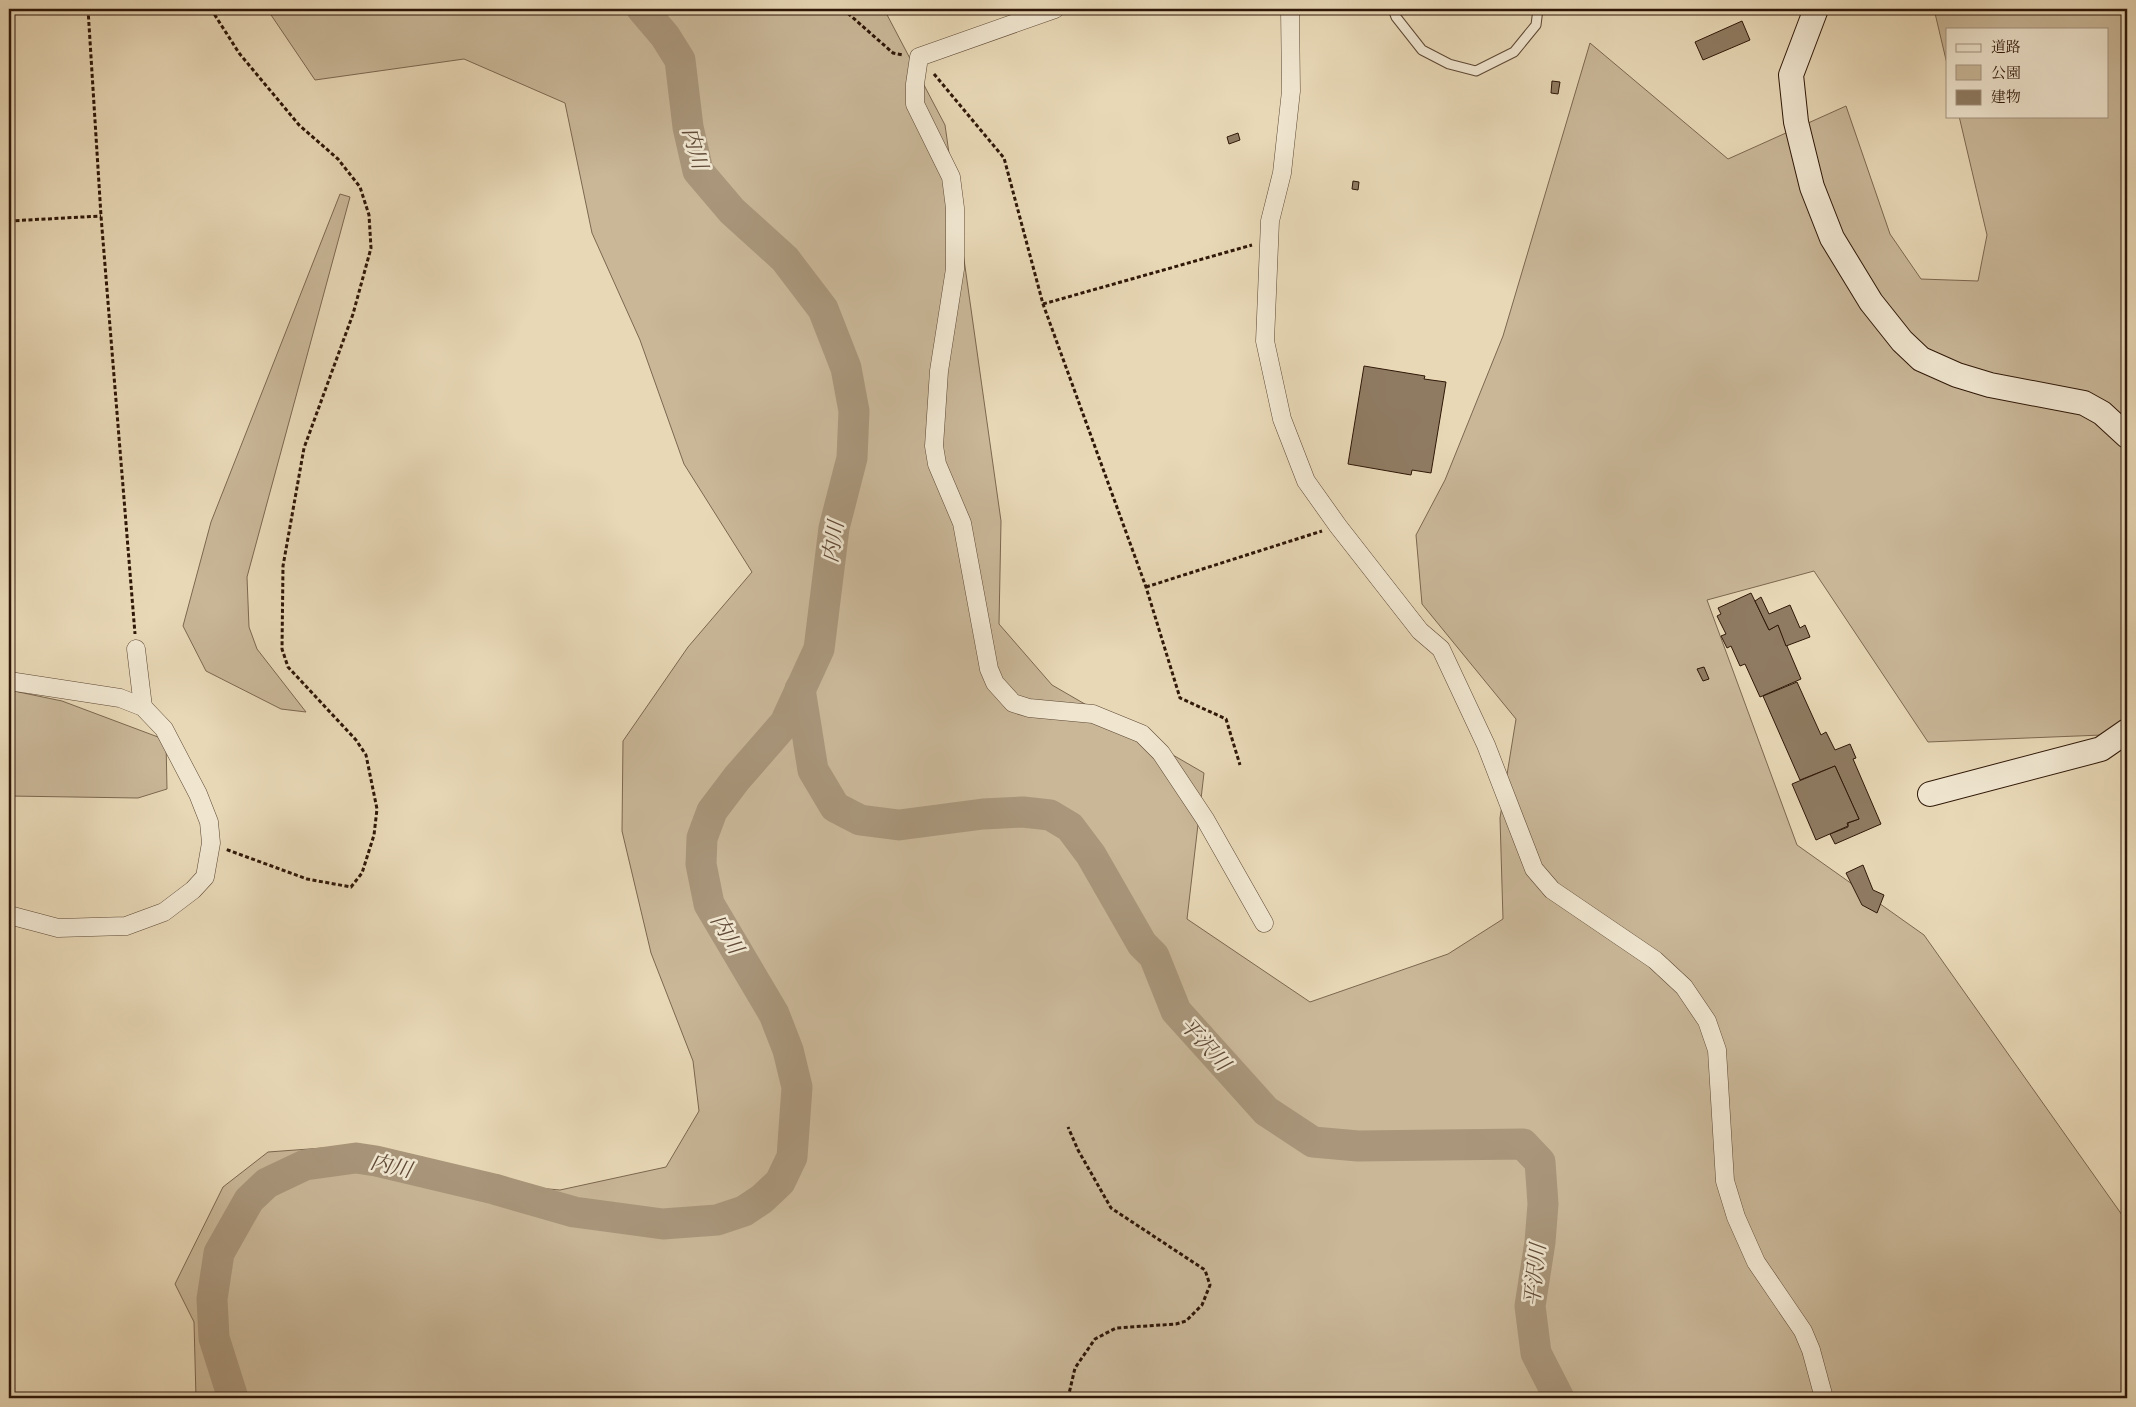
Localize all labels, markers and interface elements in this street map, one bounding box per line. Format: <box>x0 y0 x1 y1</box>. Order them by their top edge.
legend <box>1946 28 2108 118</box>
text: 道路 <box>1991 37 2021 57</box>
text: 公園 <box>1991 63 2021 83</box>
text: 建物 <box>1991 87 2021 107</box>
water label: 内川 <box>676 124 715 174</box>
water label: 内川 <box>816 517 850 565</box>
water label: 内川 <box>704 909 751 961</box>
water label: 平沢川 <box>1174 1011 1238 1078</box>
water label: 内川 <box>367 1148 417 1185</box>
water label: 平沢川 <box>1518 1240 1552 1308</box>

